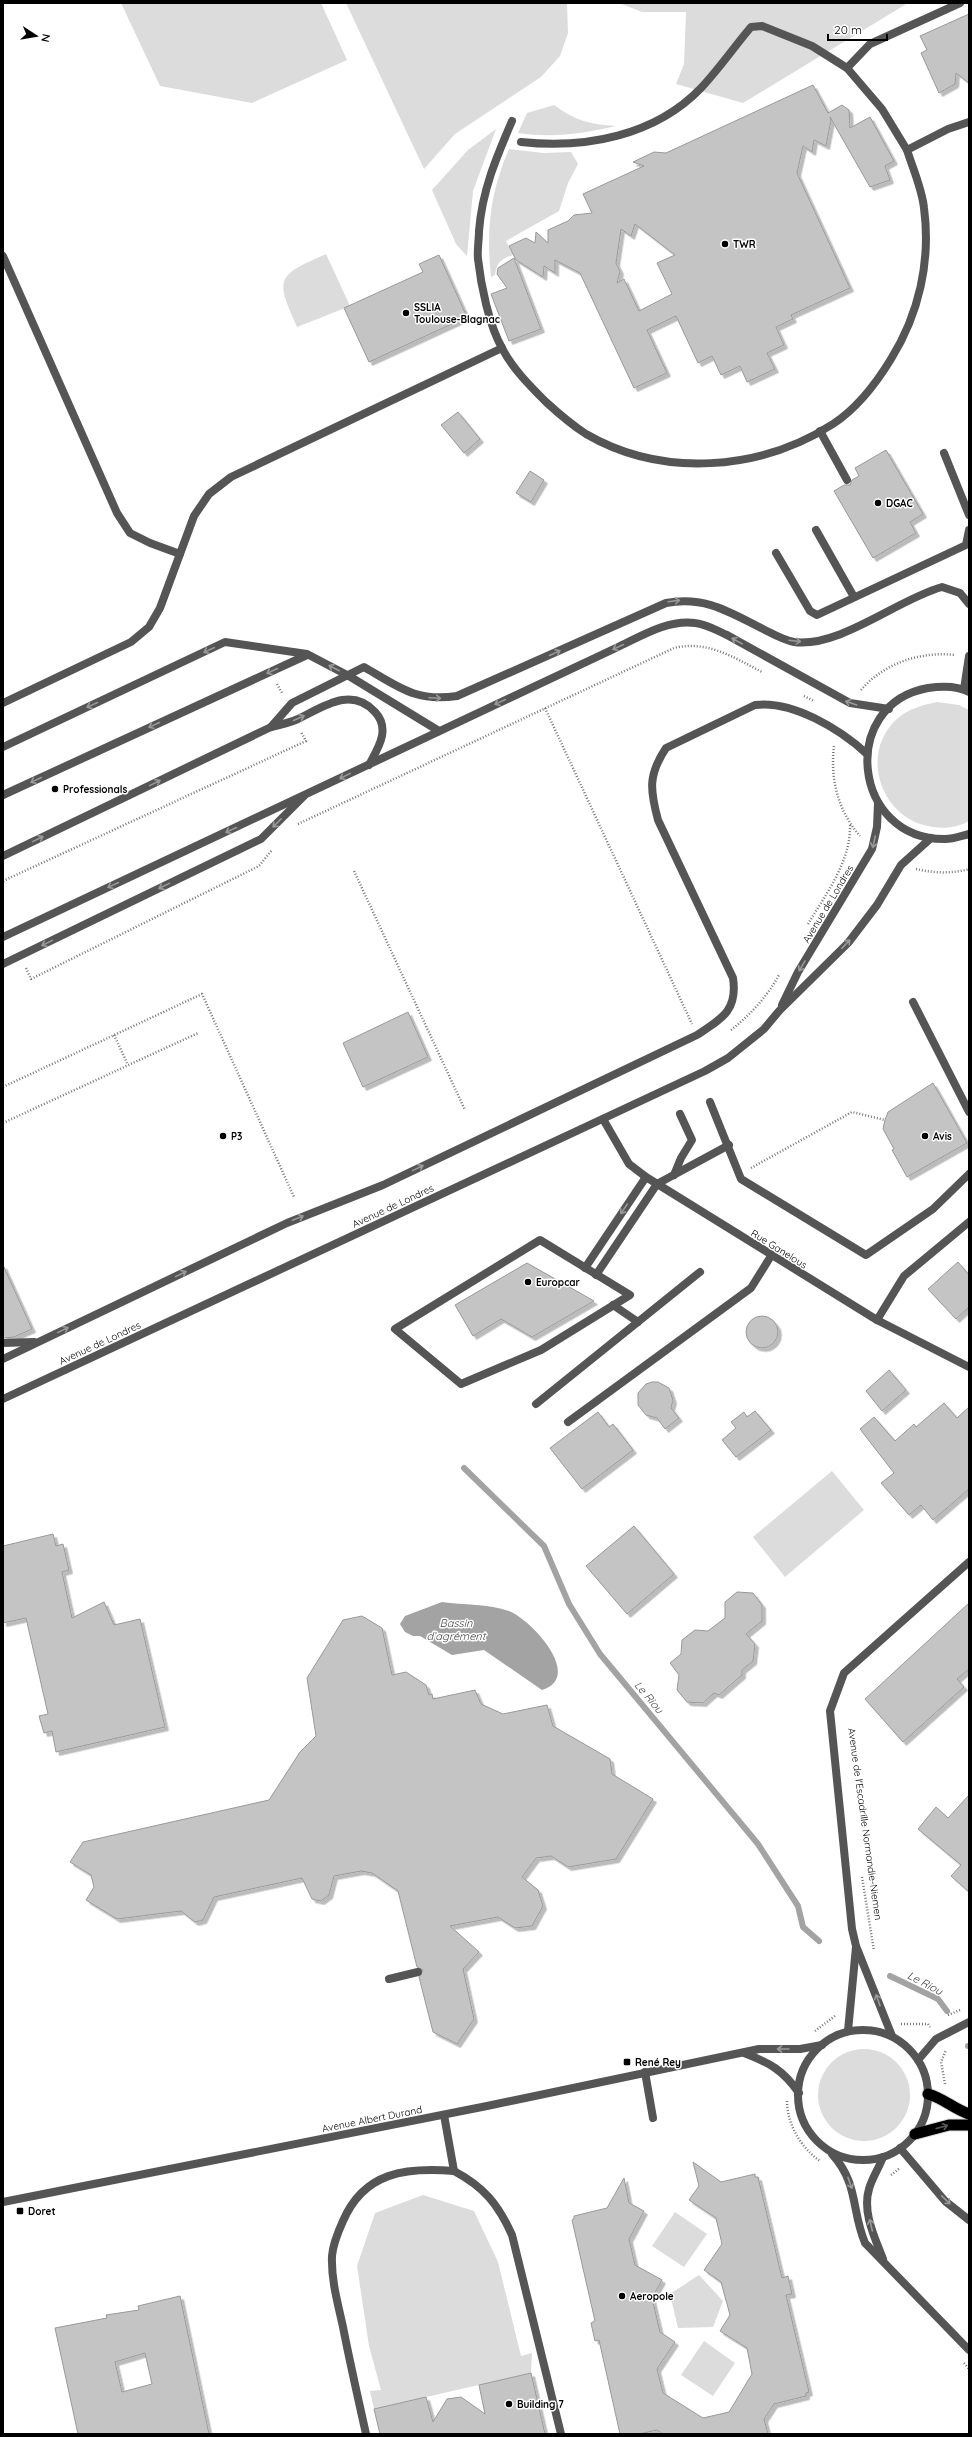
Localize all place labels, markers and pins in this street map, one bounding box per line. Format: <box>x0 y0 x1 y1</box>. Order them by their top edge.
place label: TWR <box>733 238 756 251</box>
marker: TWR <box>720 239 730 249</box>
place label: SSLIA Toulouse-Blagnac <box>414 301 500 326</box>
marker: SSLIA Toulouse-Blagnac <box>401 308 411 318</box>
place label: DGAC <box>886 497 913 510</box>
marker: DGAC <box>873 498 883 508</box>
place label: Professionals <box>63 783 128 796</box>
marker: Professionals <box>50 784 60 794</box>
place label: P3 <box>231 1130 242 1143</box>
place label: Avis <box>933 1130 952 1143</box>
marker: P3 <box>218 1131 228 1141</box>
marker: Avis <box>920 1131 930 1141</box>
place label: Europcar <box>536 1276 581 1289</box>
marker: Europcar <box>523 1277 533 1287</box>
place label: René Rey <box>635 2056 681 2069</box>
marker: René Rey <box>622 2057 632 2067</box>
place label: Doret <box>28 2205 56 2218</box>
marker: Doret <box>15 2206 25 2216</box>
place label: Aeropole <box>630 2290 674 2303</box>
marker: Aeropole <box>617 2291 627 2301</box>
place label: Building 7 <box>517 2398 564 2411</box>
marker: Building 7 <box>504 2399 514 2409</box>

